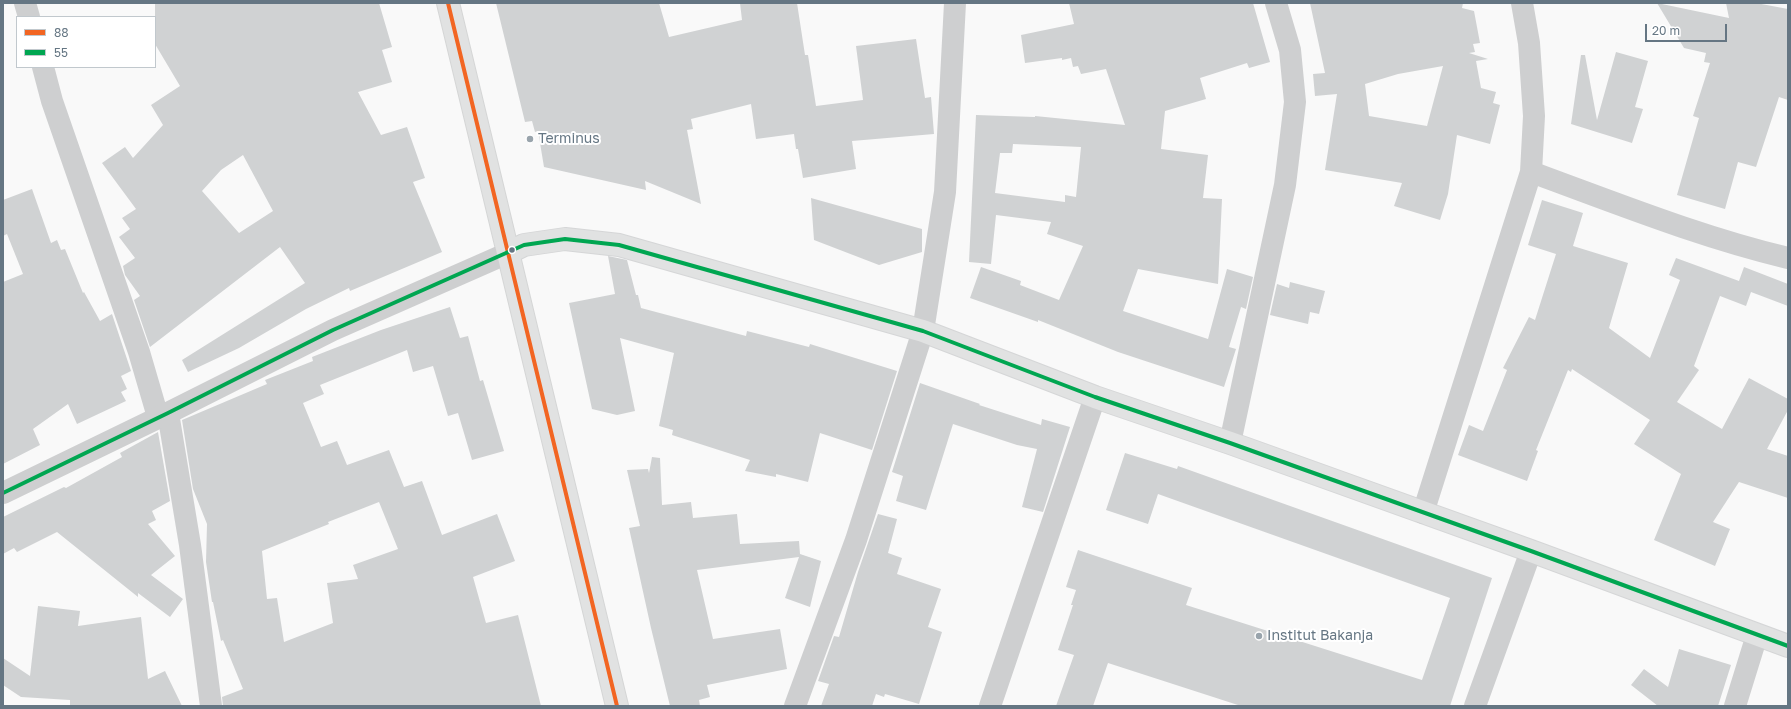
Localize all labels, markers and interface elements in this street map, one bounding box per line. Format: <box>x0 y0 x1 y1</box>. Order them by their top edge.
legend <box>16 16 156 68</box>
scale bar <box>1647 16 1729 42</box>
text: 20 m <box>1652 23 1680 38</box>
text: 88 <box>54 25 69 40</box>
text: 55 <box>54 45 68 60</box>
place label: Terminus <box>538 131 600 147</box>
marker: Terminus <box>525 134 535 144</box>
unlabelled marker <box>507 245 517 255</box>
place label: Institut Bakanja <box>1267 628 1373 644</box>
marker: Institut Bakanja <box>1254 631 1264 641</box>

